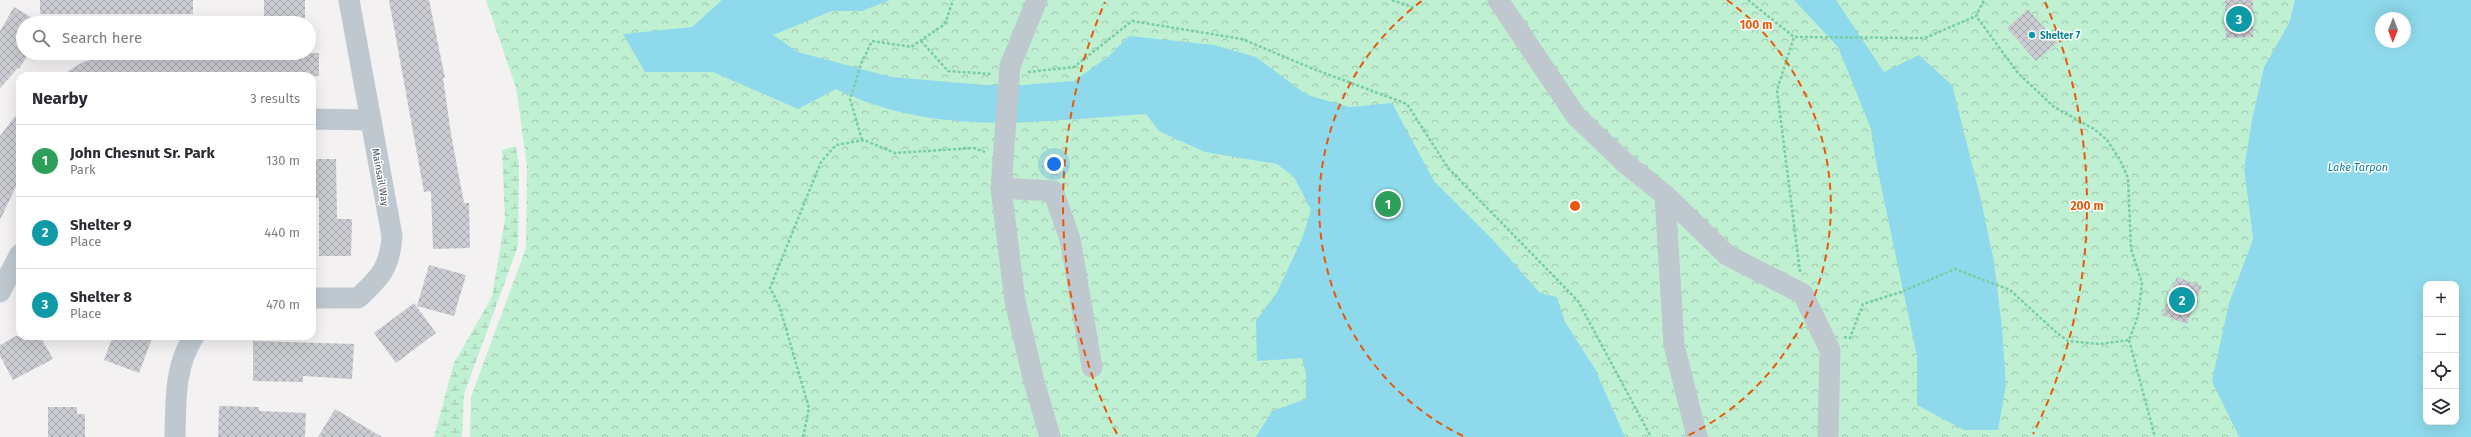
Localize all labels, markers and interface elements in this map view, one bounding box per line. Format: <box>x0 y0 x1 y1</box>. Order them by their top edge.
pin: 3 <box>2226 4 2252 34</box>
north arrow <box>2375 12 2411 48</box>
search box <box>16 16 316 60</box>
text: 100 m <box>1740 18 1772 32</box>
icon: search <box>30 27 52 49</box>
text: Search here <box>62 29 142 47</box>
marker: Shelter 7 <box>2027 30 2037 40</box>
place label: Shelter 7 <box>2040 30 2081 42</box>
text: Nearby <box>32 88 87 109</box>
text: 3 results <box>250 91 300 106</box>
text: John Chesnut Sr. Park <box>70 144 215 162</box>
street label: Mainsail Way <box>369 147 391 207</box>
text: 1 <box>42 153 48 168</box>
text: 130 m <box>266 153 300 168</box>
your location <box>1044 154 1064 174</box>
water label: Lake Tarpon <box>2328 161 2388 174</box>
text: Park <box>70 162 96 177</box>
pin: 1 <box>1375 189 1401 219</box>
centre of rings <box>1568 199 1582 213</box>
text: 200 m <box>2070 199 2104 213</box>
text: Shelter 9 <box>70 216 132 234</box>
text: 2 <box>42 225 48 240</box>
text: 440 m <box>264 225 300 240</box>
text: Place <box>70 234 101 249</box>
map controls <box>2423 281 2459 425</box>
button: + <box>2423 281 2459 317</box>
pin: 2 <box>2169 285 2195 315</box>
text: Shelter 8 <box>70 288 132 306</box>
text: 3 <box>42 297 48 312</box>
text: 470 m <box>266 297 300 312</box>
text: Place <box>70 306 101 321</box>
button: − <box>2423 317 2459 353</box>
button: locate <box>2423 353 2459 389</box>
button: layers <box>2423 389 2459 425</box>

